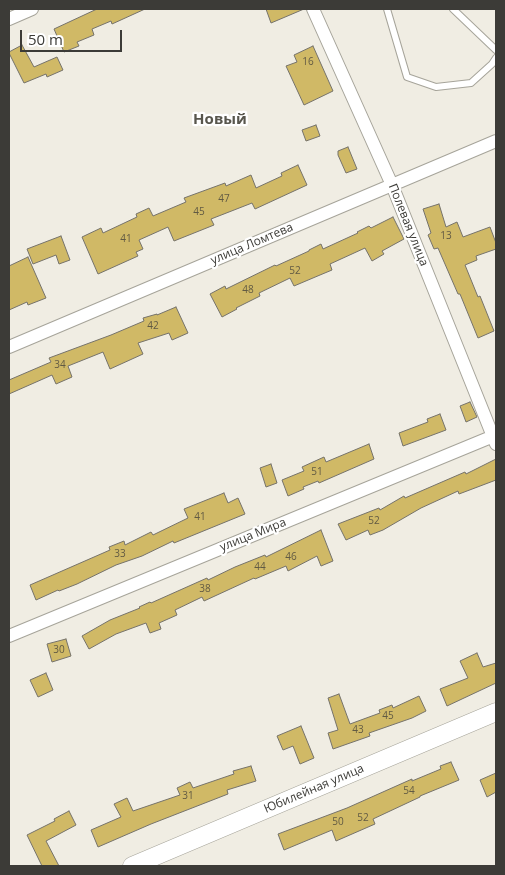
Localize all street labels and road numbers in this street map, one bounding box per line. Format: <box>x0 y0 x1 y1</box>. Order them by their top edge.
street label: Полевая улица <box>385 182 431 268</box>
street label: улица Ломтева <box>209 220 295 268</box>
street label: улица Мира <box>218 515 288 555</box>
street label: Юбилейная улица <box>262 761 366 817</box>

